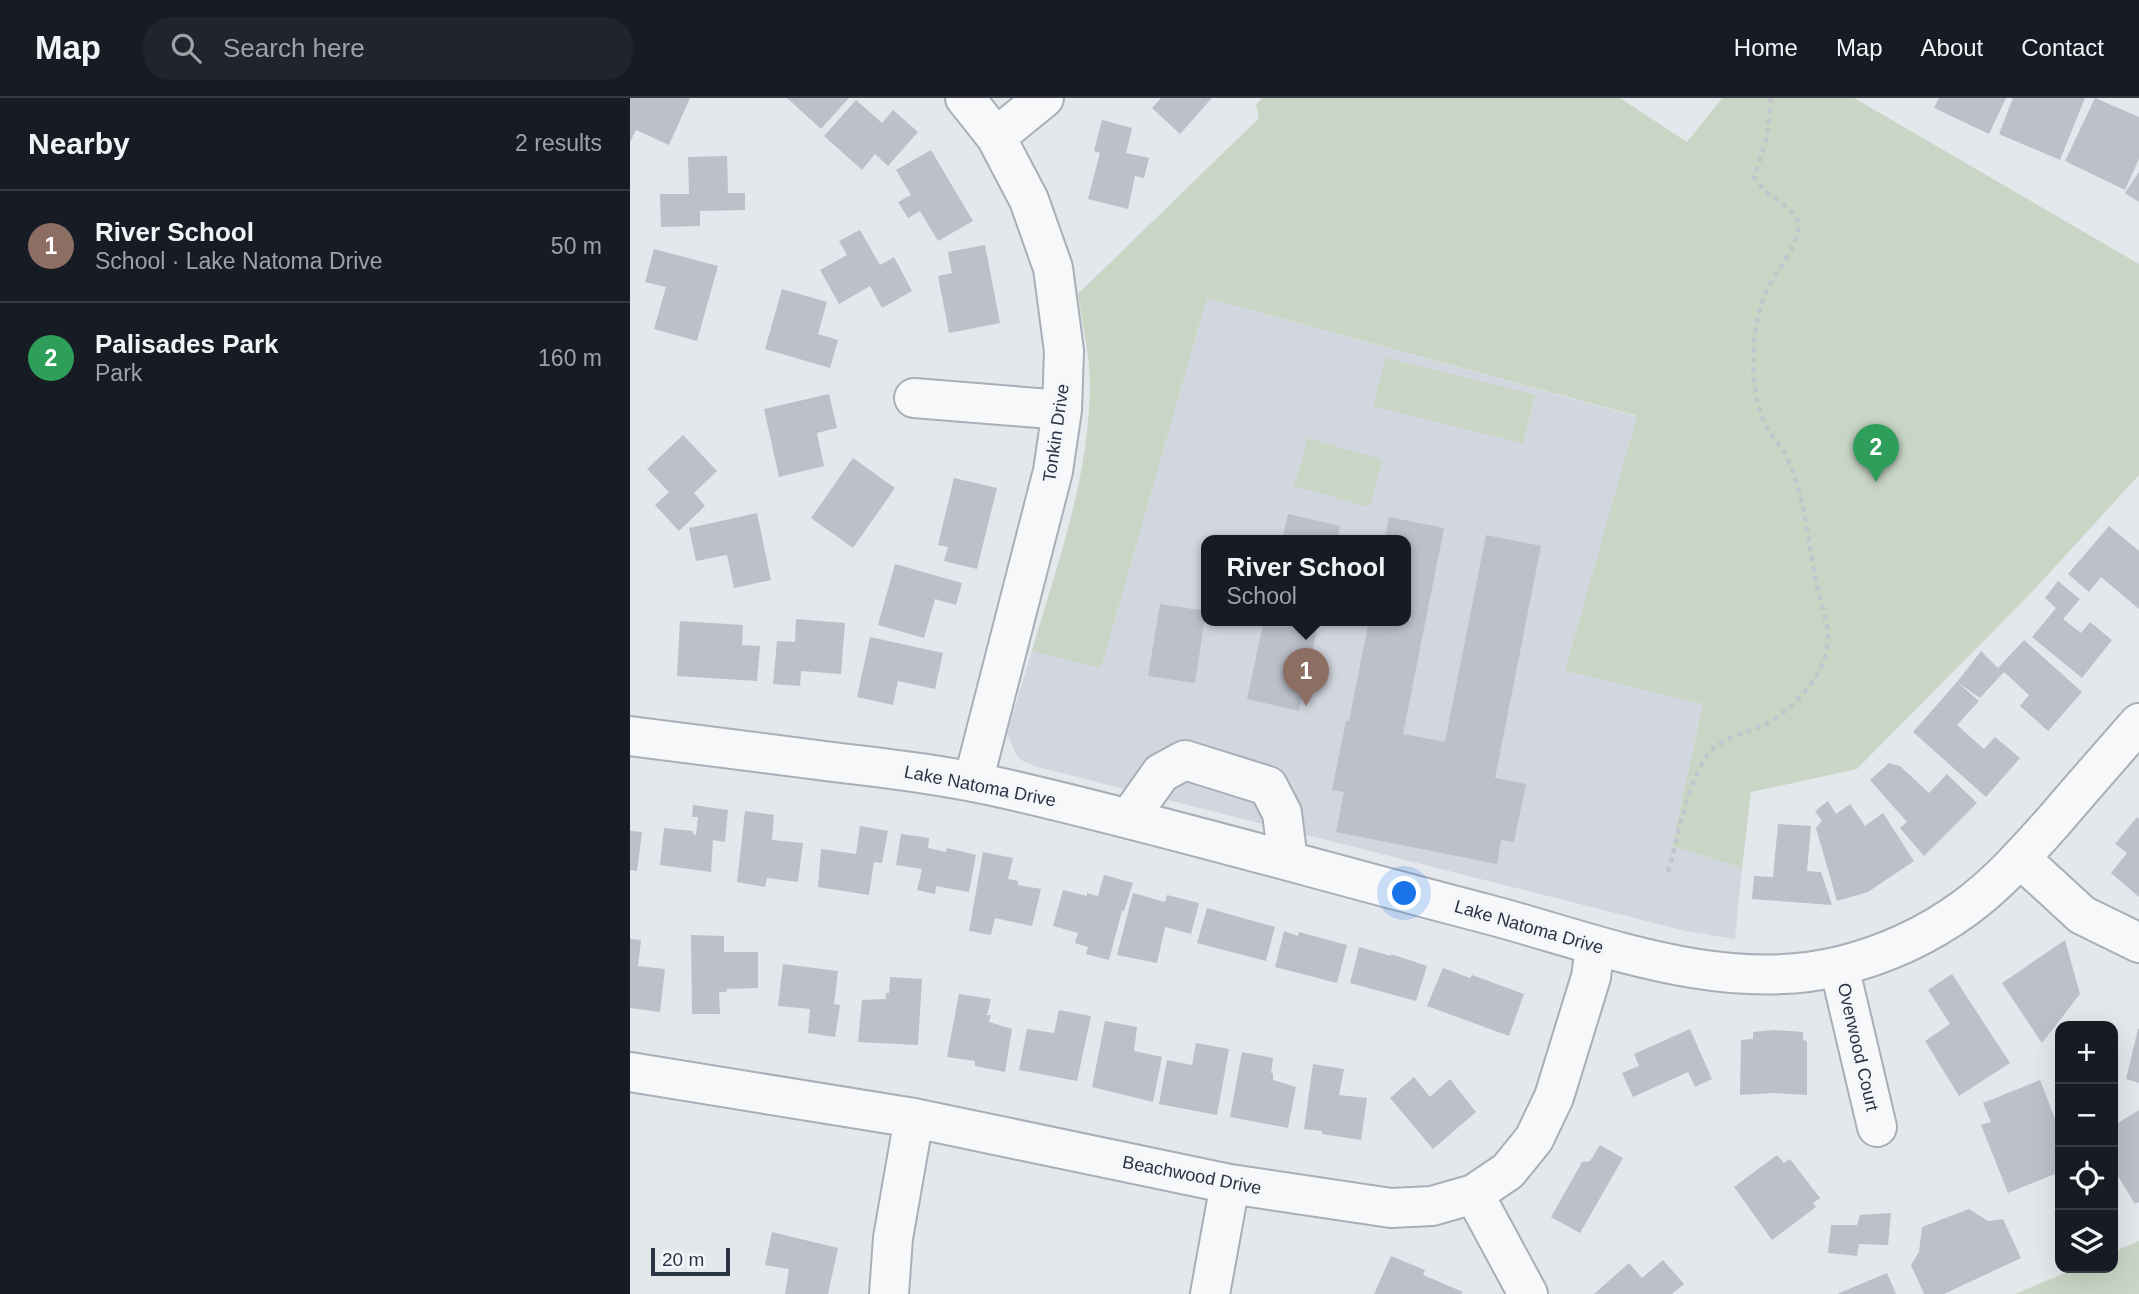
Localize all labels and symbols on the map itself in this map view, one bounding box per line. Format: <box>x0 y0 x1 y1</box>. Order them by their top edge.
street label: Tonkin Drive <box>1039 383 1073 483</box>
pin: 2 <box>1853 424 1899 482</box>
pin: 1 <box>1283 648 1329 706</box>
street label: Lake Natoma Drive <box>902 761 1058 811</box>
your location <box>1387 876 1421 910</box>
street label: Lake Natoma Drive <box>1452 896 1606 958</box>
street label: Overwood Court <box>1834 981 1882 1113</box>
street label: Beachwood Drive <box>1121 1152 1263 1198</box>
scale bar <box>651 1245 730 1277</box>

